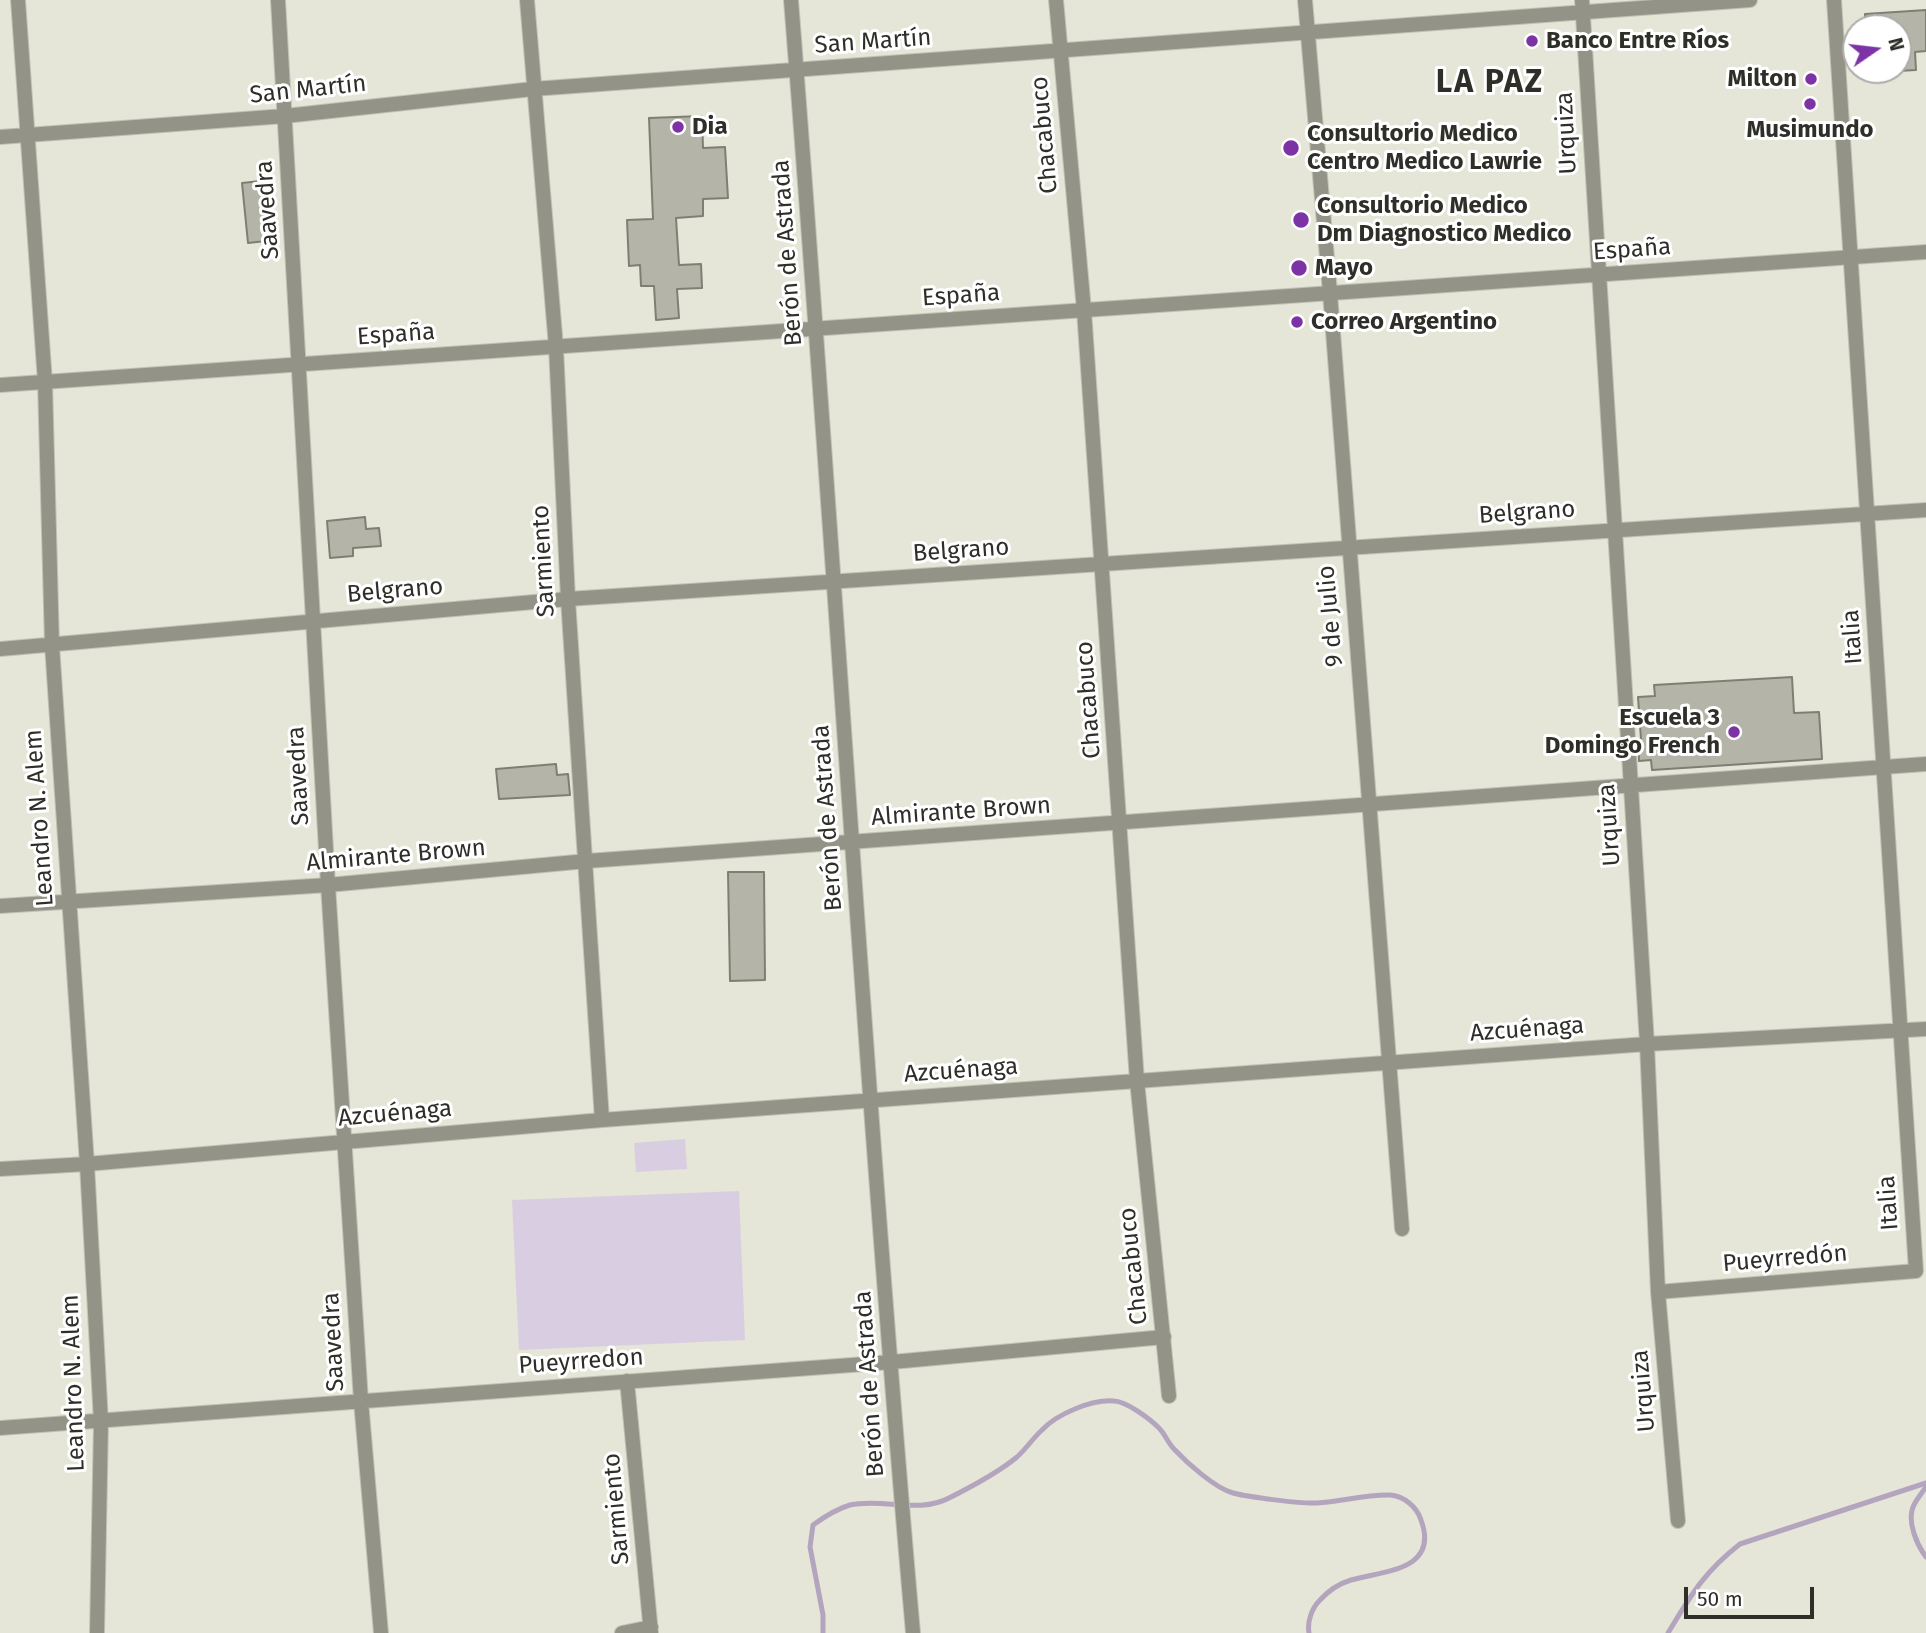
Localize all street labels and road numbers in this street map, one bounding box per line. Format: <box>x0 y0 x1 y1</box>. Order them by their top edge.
street label: San Martín <box>814 24 932 60</box>
street label: San Martín <box>248 70 368 110</box>
street label: Chacabuco <box>1026 75 1064 195</box>
street label: Urquiza <box>1550 91 1584 175</box>
street label: Saavedra <box>250 159 286 261</box>
street label: Berón de Astrada <box>767 159 809 347</box>
street label: España <box>1592 233 1672 267</box>
street label: España <box>921 279 1001 313</box>
street label: España <box>356 318 436 352</box>
street label: Belgrano <box>1478 495 1576 531</box>
street label: Sarmiento <box>527 504 561 618</box>
street label: Belgrano <box>912 533 1010 569</box>
street label: 9 de Julio <box>1312 564 1350 668</box>
street label: Belgrano <box>346 572 444 610</box>
street label: Italia <box>1837 608 1869 666</box>
street label: Chacabuco <box>1071 640 1107 760</box>
street label: Berón de Astrada <box>807 724 849 912</box>
street label: Saavedra <box>282 726 316 826</box>
street label: Leandro N. Alem <box>19 729 61 907</box>
street label: Urquiza <box>1593 783 1627 867</box>
street label: Almirante Brown <box>870 791 1052 833</box>
street label: Almirante Brown <box>305 834 487 878</box>
street label: Azcuénaga <box>1469 1012 1585 1048</box>
street label: Azcuénaga <box>903 1053 1019 1089</box>
street label: Azcuénaga <box>337 1095 453 1133</box>
street label: Italia <box>1873 1174 1905 1232</box>
street label: Chacabuco <box>1114 1206 1154 1326</box>
street label: Pueyrredón <box>1721 1239 1849 1279</box>
street label: Berón de Astrada <box>849 1290 891 1478</box>
street label: Saavedra <box>317 1292 351 1392</box>
street label: Leandro N. Alem <box>57 1294 91 1472</box>
street label: Pueyrredon <box>517 1343 645 1381</box>
street label: Urquiza <box>1626 1349 1662 1433</box>
street label: Sarmiento <box>598 1452 636 1566</box>

